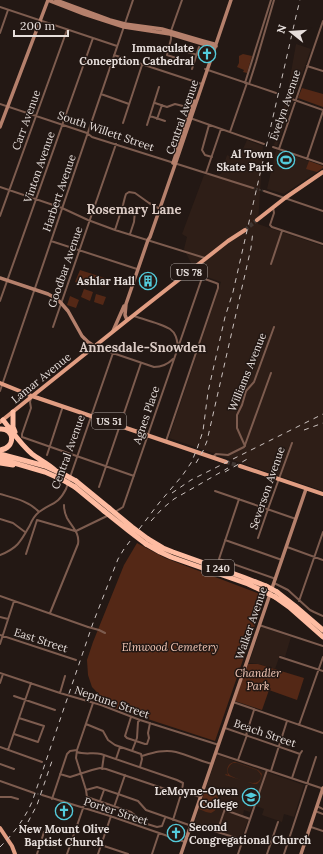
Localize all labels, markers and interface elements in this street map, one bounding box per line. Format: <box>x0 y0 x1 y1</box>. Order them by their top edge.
scale bar <box>14 12 68 38</box>
north arrow <box>271 12 311 52</box>
text: 200 m <box>20 18 56 33</box>
text: N <box>273 22 290 35</box>
place label: Immaculate Conception Cathedral <box>79 41 195 68</box>
church icon: Immaculate Conception Cathedral <box>197 44 217 64</box>
street label: Evelyn Avenue <box>266 68 304 142</box>
street label: Central Avenue <box>163 78 201 156</box>
street label: Carr Avenue <box>9 88 43 152</box>
street label: South Willett Street <box>56 108 157 154</box>
street label: Vinton Avenue <box>20 130 58 205</box>
place label: Al Town Skate Park <box>217 147 273 174</box>
sports icon: Al Town Skate Park <box>276 150 296 170</box>
street label: Harbert Avenue <box>39 153 79 233</box>
district label: Rosemary Lane <box>86 201 182 218</box>
street label: Goodbar Avenue <box>45 225 85 309</box>
road number: US 78 <box>171 264 207 280</box>
building icon: Ashlar Hall <box>138 271 158 291</box>
place label: Ashlar Hall <box>77 274 136 288</box>
street label: Williams Avenue <box>225 331 269 413</box>
district label: Annesdale-Snowden <box>80 339 207 356</box>
street label: Lamar Avenue <box>8 350 74 406</box>
street label: Agnes Place <box>129 384 162 447</box>
street label: Central Avenue <box>48 413 88 491</box>
road number: US 51 <box>92 413 126 429</box>
street label: Severson Avenue <box>246 445 288 531</box>
road number: I 240 <box>202 560 234 576</box>
street label: Walker Avenue <box>232 585 270 661</box>
street label: East Street <box>12 625 70 656</box>
park label: Elmwood Cemetery <box>122 640 219 654</box>
park label: Chandler Park <box>235 666 282 693</box>
street label: Neptune Street <box>73 683 152 722</box>
street label: Beach Street <box>232 716 299 750</box>
place label: LeMoyne-Owen College <box>155 784 238 811</box>
school or university icon: LeMoyne-Owen College <box>241 787 261 807</box>
street label: Porter Street <box>82 794 151 828</box>
church icon: New Mount Olive Baptist Church <box>54 801 74 821</box>
place label: Second Congregational Church <box>189 820 311 847</box>
place label: New Mount Olive Baptist Church <box>19 822 109 849</box>
church icon: Second Congregational Church <box>166 823 186 843</box>

